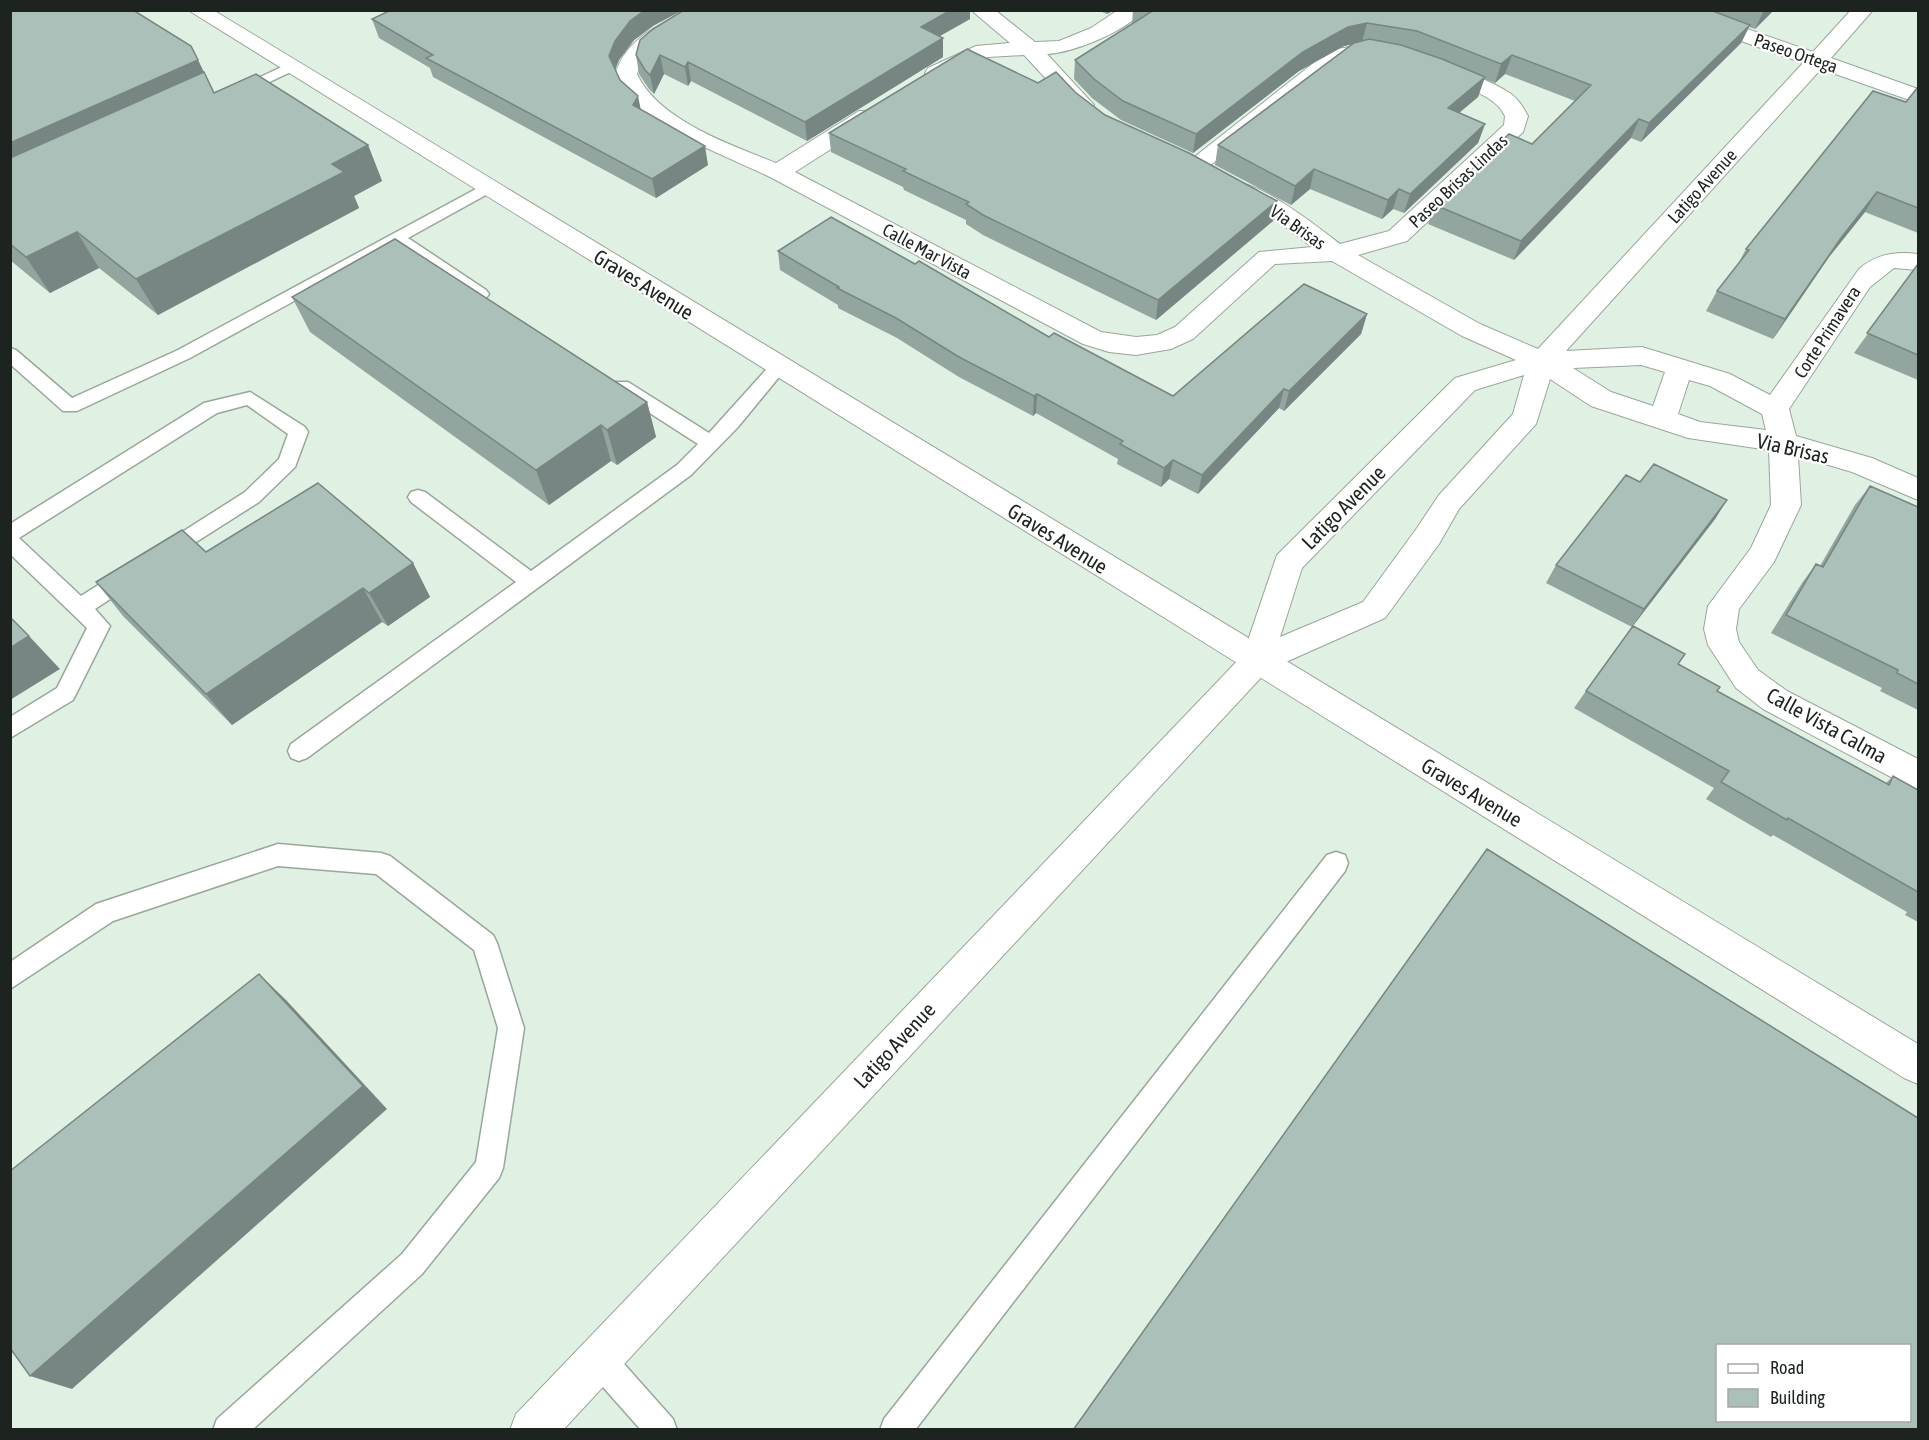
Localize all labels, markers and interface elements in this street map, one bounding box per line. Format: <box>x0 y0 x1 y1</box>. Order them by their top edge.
street label: Paseo Ortega <box>1752 29 1840 77</box>
street label: Paseo Brisas Lindas <box>1404 130 1512 232</box>
street label: Latigo Avenue <box>1663 144 1741 228</box>
street label: Via Brisas <box>1266 200 1330 254</box>
street label: Calle Mar Vista <box>879 219 975 283</box>
street label: Graves Avenue <box>590 244 698 324</box>
street label: Corte Primavera <box>1789 282 1865 382</box>
street label: Via Brisas <box>1755 428 1831 468</box>
street label: Latigo Avenue <box>1296 460 1390 554</box>
street label: Graves Avenue <box>1004 498 1112 578</box>
street label: Calle Vista Calma <box>1763 682 1891 768</box>
street label: Graves Avenue <box>1417 753 1527 831</box>
street label: Latigo Avenue <box>848 997 940 1093</box>
legend <box>1716 1344 1911 1422</box>
text: Road <box>1770 1357 1804 1378</box>
text: Building <box>1770 1387 1825 1408</box>

